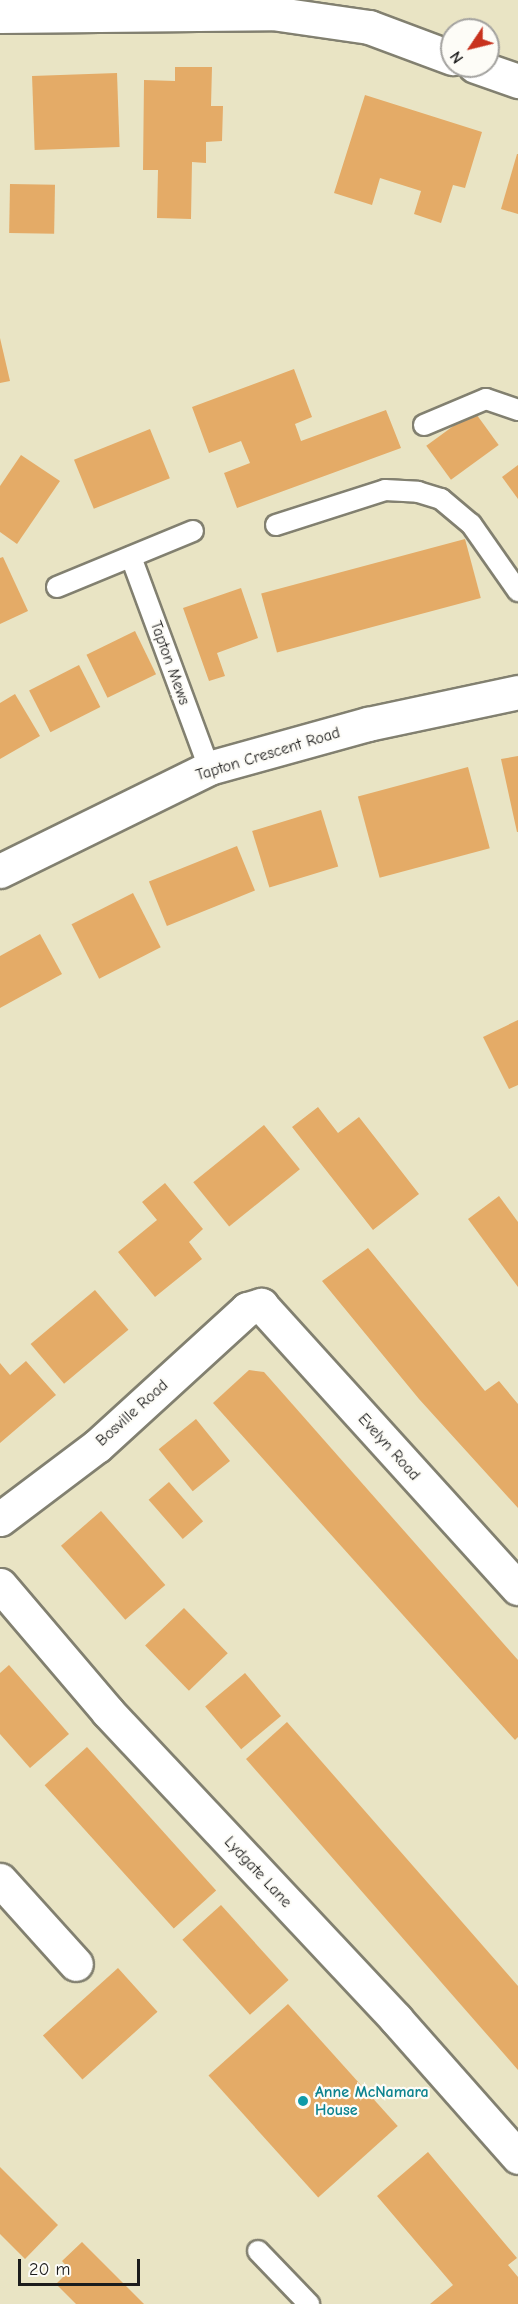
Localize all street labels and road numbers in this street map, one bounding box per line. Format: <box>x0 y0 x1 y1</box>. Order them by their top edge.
street label: Tapton Mews <box>146 618 194 708</box>
street label: Tapton Crescent Road <box>194 723 342 785</box>
street label: Bosville Road <box>92 1376 172 1450</box>
street label: Evelyn Road <box>354 1410 424 1484</box>
street label: Lydgate Lane <box>220 1832 296 1912</box>

